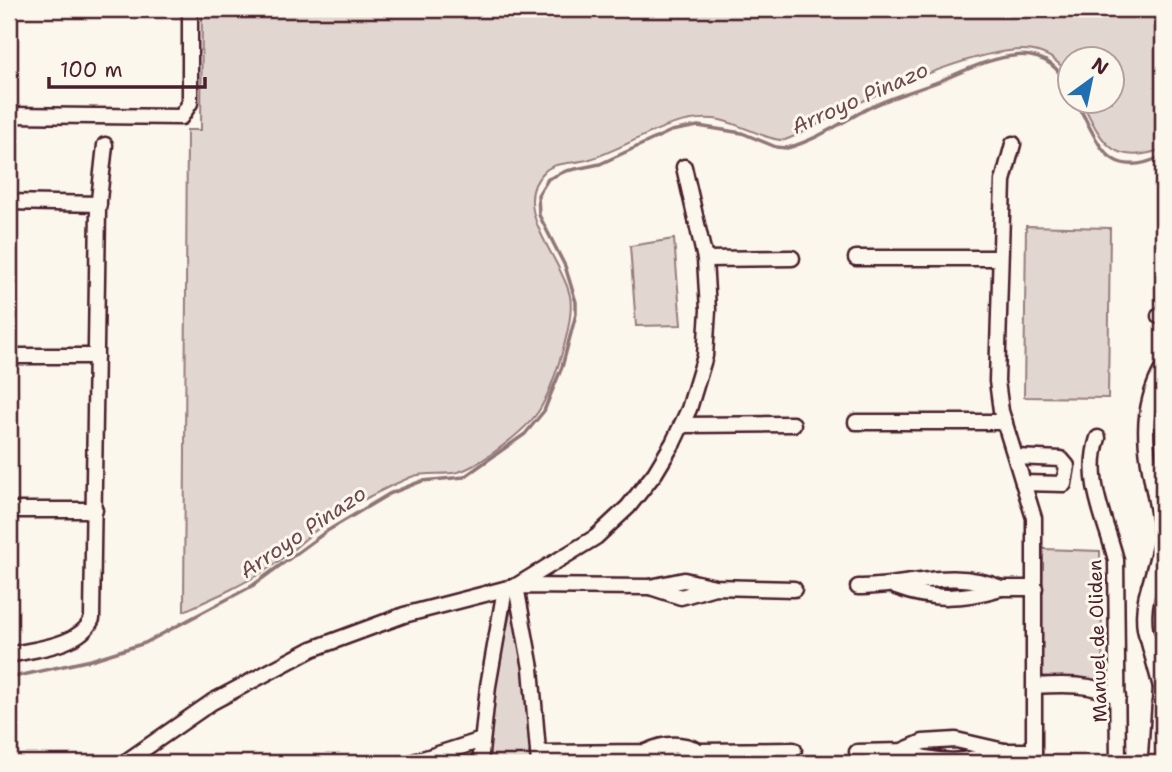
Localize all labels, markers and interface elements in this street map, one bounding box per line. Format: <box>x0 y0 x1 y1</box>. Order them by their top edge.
scale bar <box>49 46 205 90</box>
north arrow <box>1056 46 1126 116</box>
text: N <box>1087 52 1113 81</box>
water label: Arroyo Pinazo <box>787 55 933 141</box>
text: 100 m <box>60 56 123 84</box>
water label: Arroyo Pinazo <box>234 479 372 585</box>
street label: Manuel de Oliden <box>1082 559 1113 723</box>

